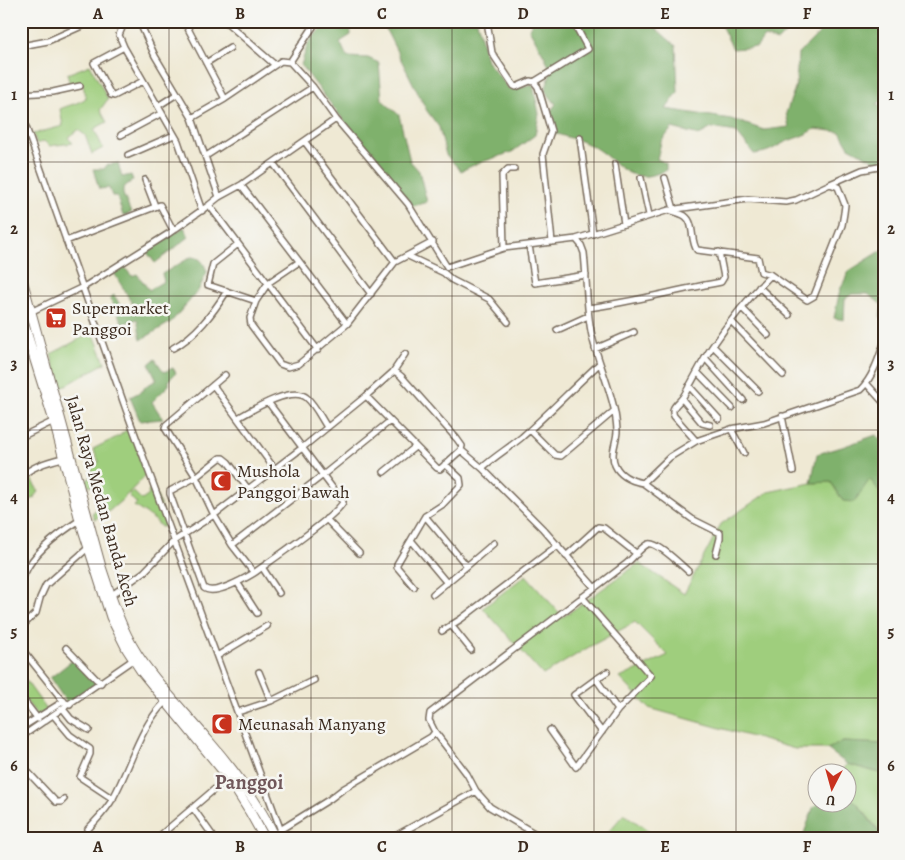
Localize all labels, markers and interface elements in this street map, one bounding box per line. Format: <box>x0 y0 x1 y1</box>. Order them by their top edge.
text: A <box>92 3 104 25</box>
text: B <box>235 3 245 25</box>
text: C <box>377 3 387 25</box>
text: D <box>517 3 529 25</box>
text: E <box>660 3 670 25</box>
text: F <box>803 3 812 25</box>
text: 1 <box>11 84 17 106</box>
text: 1 <box>888 84 894 106</box>
text: 2 <box>10 218 18 240</box>
text: 2 <box>887 218 895 240</box>
place label: Supermarket Panggoi <box>72 296 169 341</box>
supermarket icon: Supermarket Panggoi <box>44 306 68 330</box>
text: 3 <box>11 353 18 375</box>
text: 3 <box>888 353 895 375</box>
street label: Jalan Raya Medan Banda Aceh <box>60 393 144 610</box>
place label: Mushola Panggoi Bawah <box>237 459 350 504</box>
mosque icon: Mushola Panggoi Bawah <box>209 469 233 493</box>
text: 4 <box>10 487 18 509</box>
text: 4 <box>887 487 895 509</box>
text: 5 <box>11 621 18 643</box>
text: 5 <box>888 621 895 643</box>
mosque icon: Meunasah Manyang <box>210 712 234 736</box>
place label: Meunasah Manyang <box>238 712 386 736</box>
text: 6 <box>10 755 18 777</box>
text: 6 <box>887 755 895 777</box>
north arrow <box>808 762 858 812</box>
district label: Panggoi <box>215 769 283 796</box>
text: U <box>825 791 836 810</box>
text: A <box>92 836 104 858</box>
text: B <box>235 836 245 858</box>
text: C <box>377 836 387 858</box>
text: D <box>517 836 529 858</box>
text: E <box>660 836 670 858</box>
text: F <box>803 836 812 858</box>

